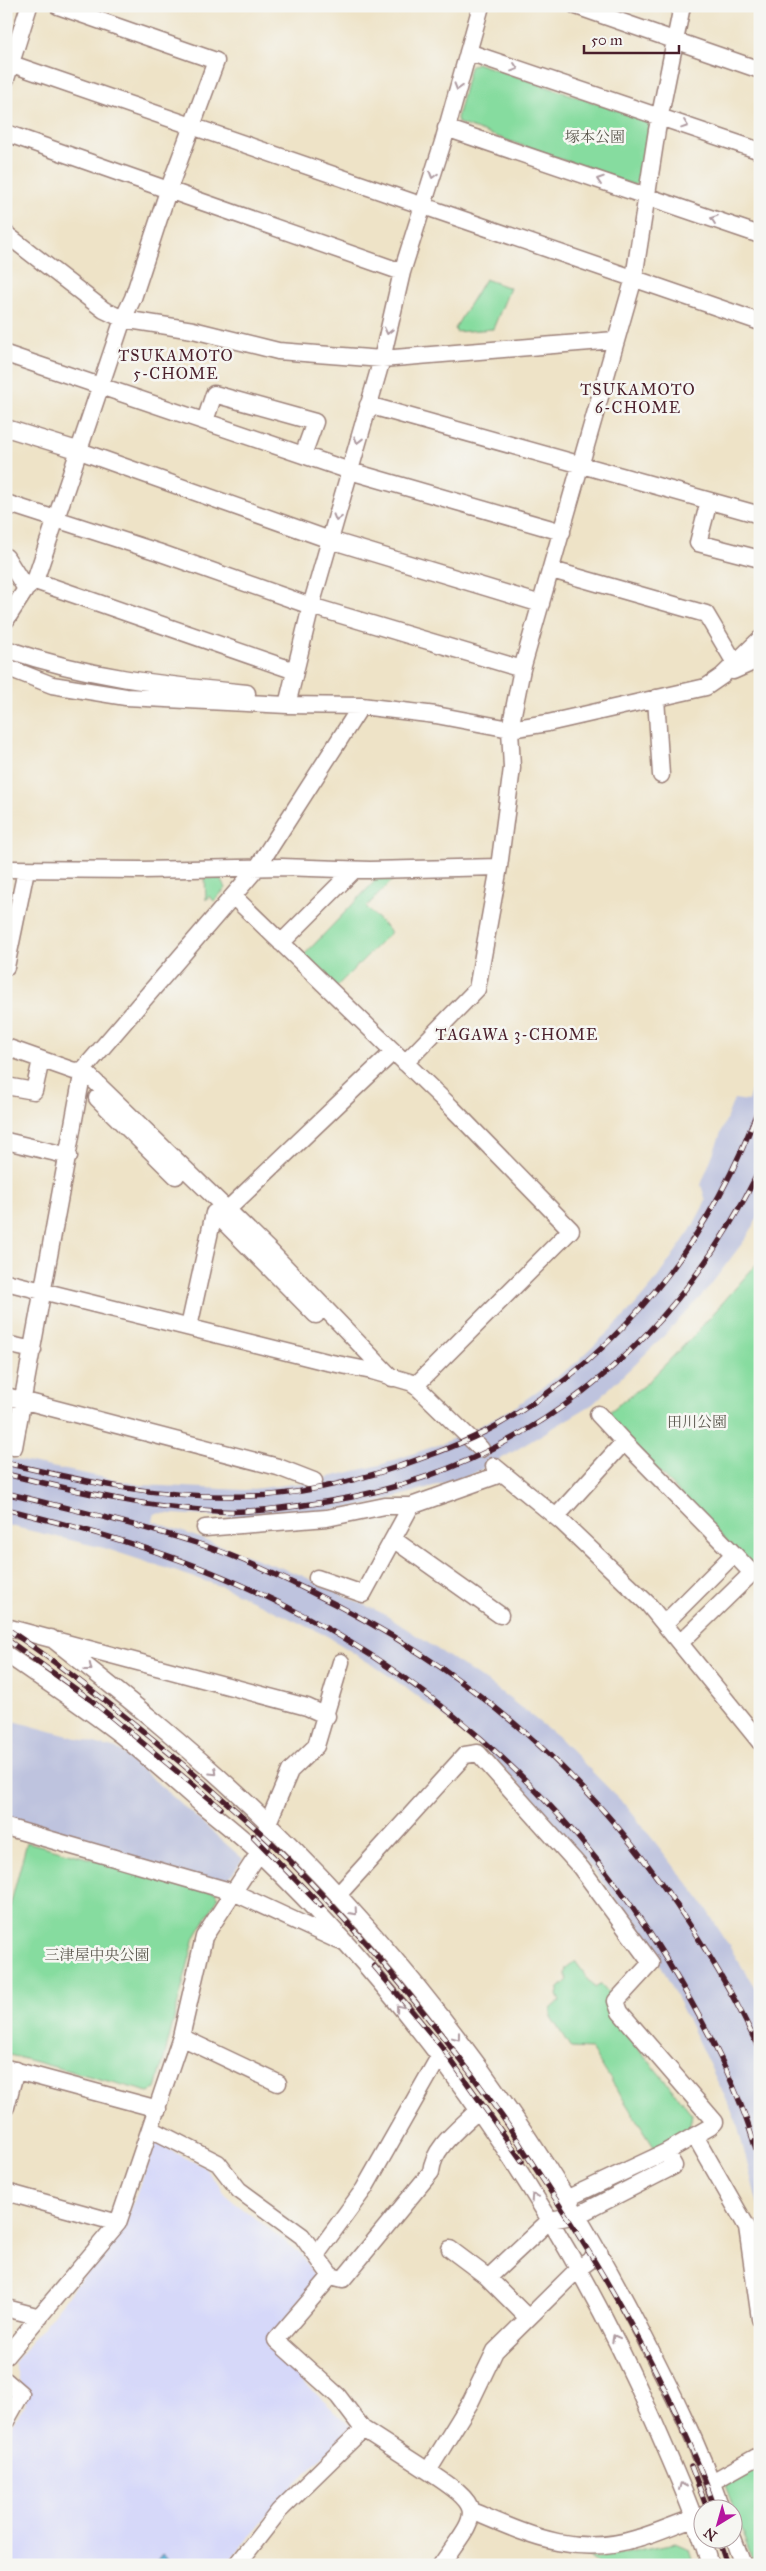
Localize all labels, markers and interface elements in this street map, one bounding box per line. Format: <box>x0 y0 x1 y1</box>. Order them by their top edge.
scale bar <box>584 22 678 54</box>
text: 50 m <box>591 31 623 49</box>
one-way arrow <box>510 62 518 72</box>
one-way arrow <box>454 82 464 91</box>
one-way arrow <box>680 119 689 129</box>
park label: 塚本公園 <box>565 128 625 146</box>
one-way arrow <box>428 171 438 179</box>
one-way arrow <box>596 176 604 186</box>
one-way arrow <box>710 215 718 225</box>
one-way arrow <box>383 327 394 336</box>
district label: TSUKAMOTO 5-CHOME <box>118 346 234 383</box>
district label: TSUKAMOTO 6-CHOME <box>580 380 696 417</box>
one-way arrow <box>353 435 364 444</box>
one-way arrow <box>332 514 342 522</box>
district label: TAGAWA 3-CHOME <box>436 1025 598 1044</box>
park label: 田川公園 <box>667 1413 727 1431</box>
one-way arrow <box>83 1663 92 1671</box>
one-way arrow <box>209 1766 218 1775</box>
one-way arrow <box>348 1906 357 1915</box>
park label: 三津屋中央公園 <box>44 1946 150 1964</box>
one-way arrow <box>397 2005 405 2014</box>
one-way arrow <box>452 2031 460 2040</box>
one-way arrow <box>531 2193 541 2202</box>
one-way arrow <box>611 2334 621 2343</box>
one-way arrow <box>678 2482 689 2491</box>
north arrow <box>694 2498 744 2548</box>
text: N <box>701 2524 720 2544</box>

